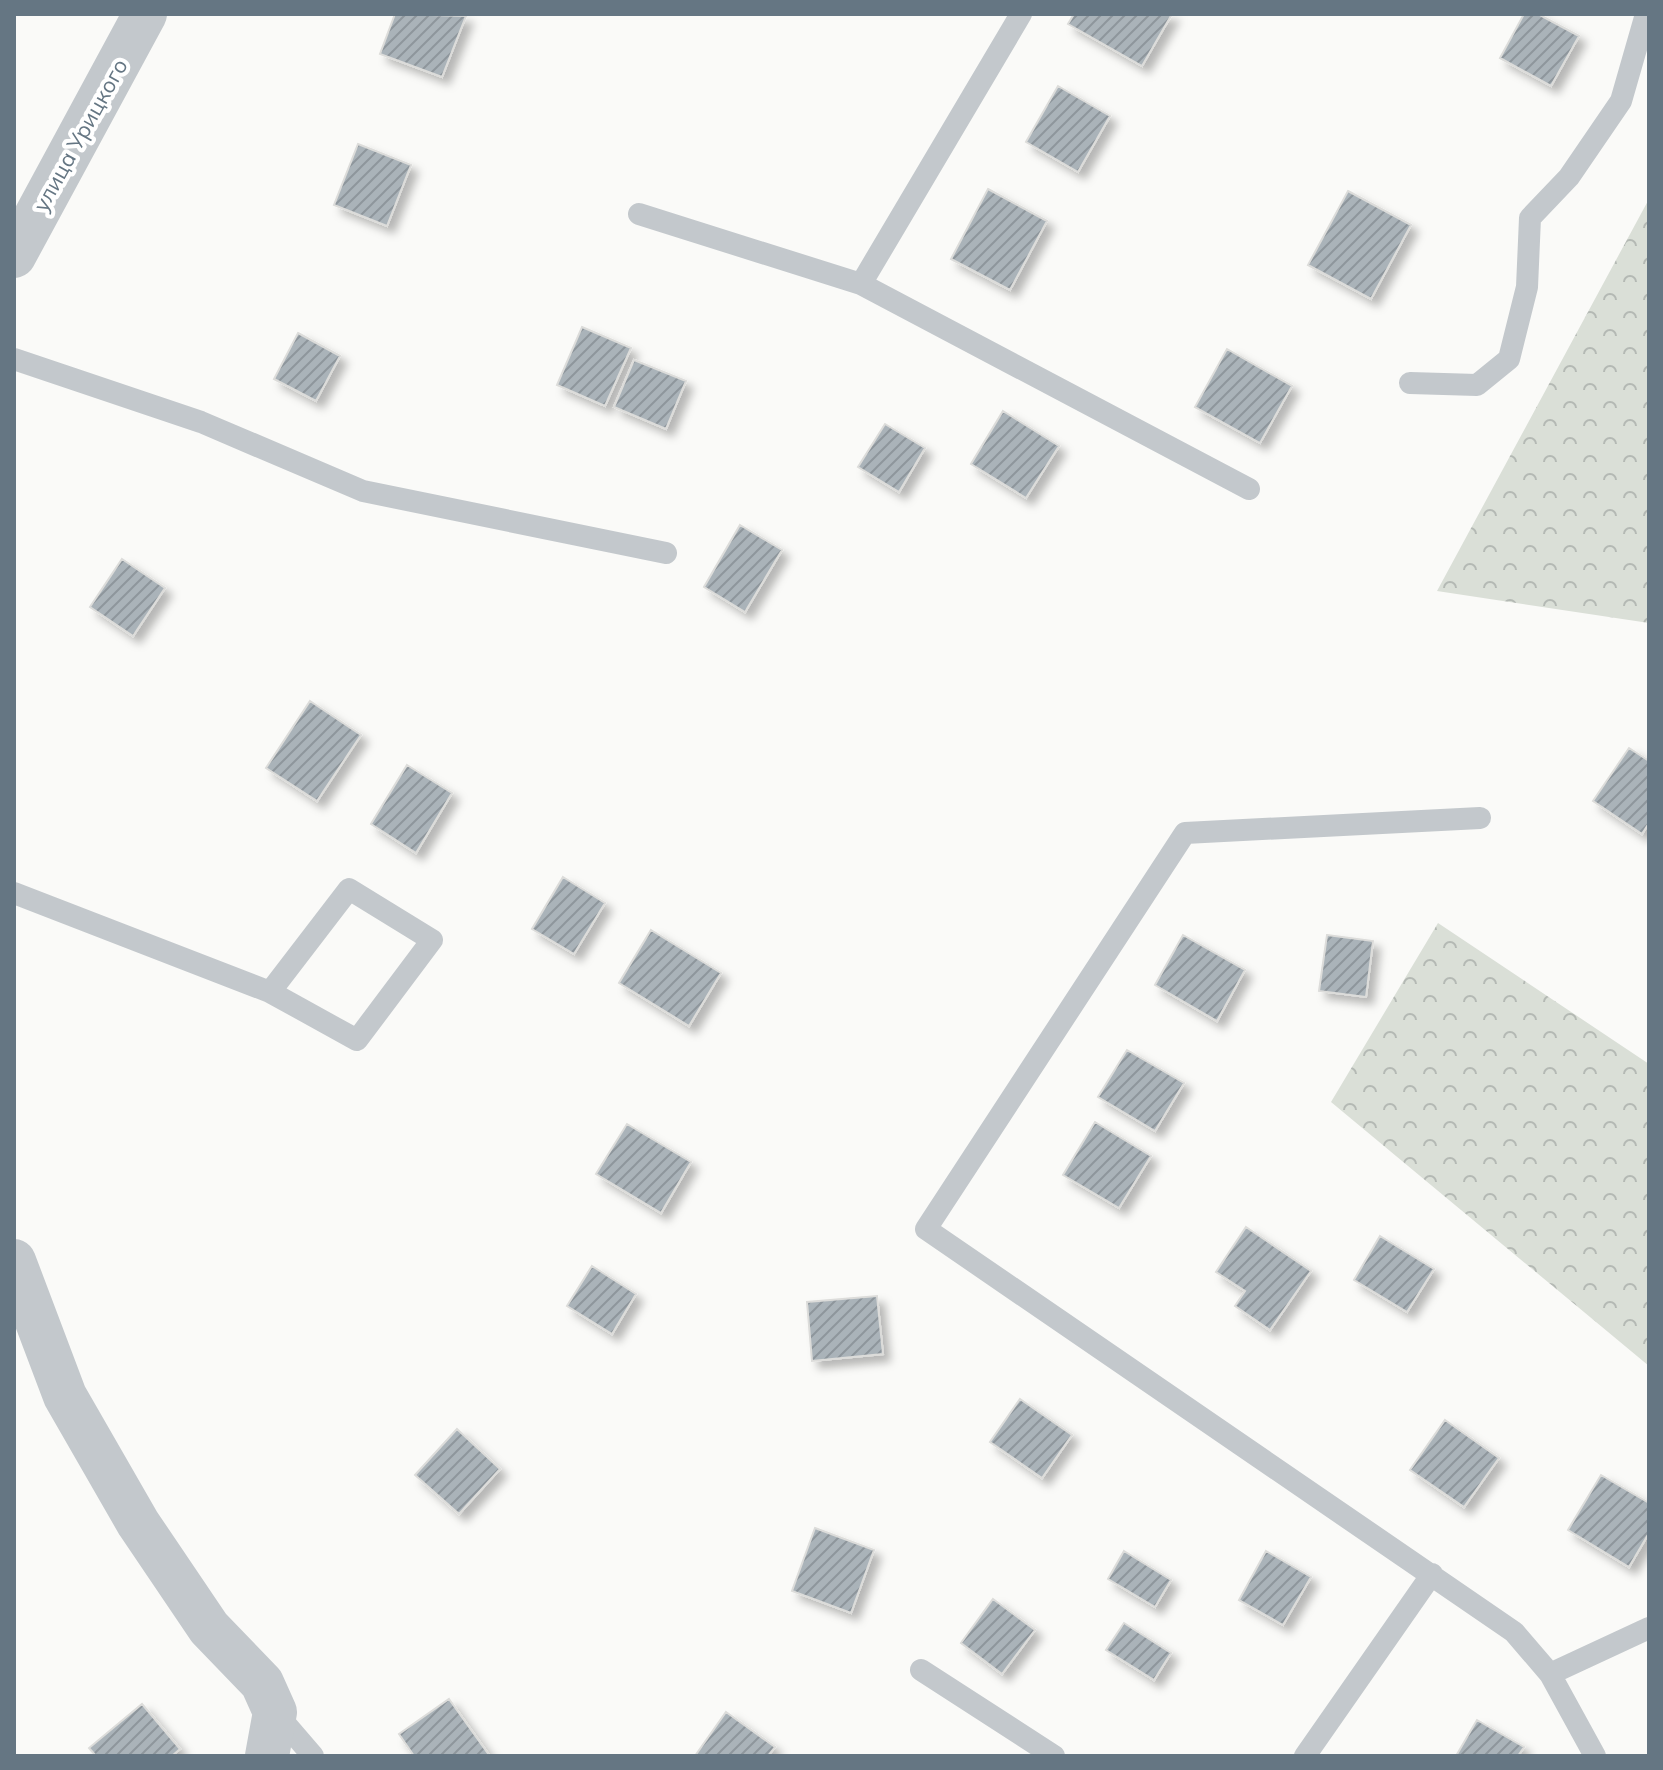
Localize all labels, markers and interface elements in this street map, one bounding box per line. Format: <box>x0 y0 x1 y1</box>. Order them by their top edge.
street label: улица Урицкого <box>26 54 134 216</box>

